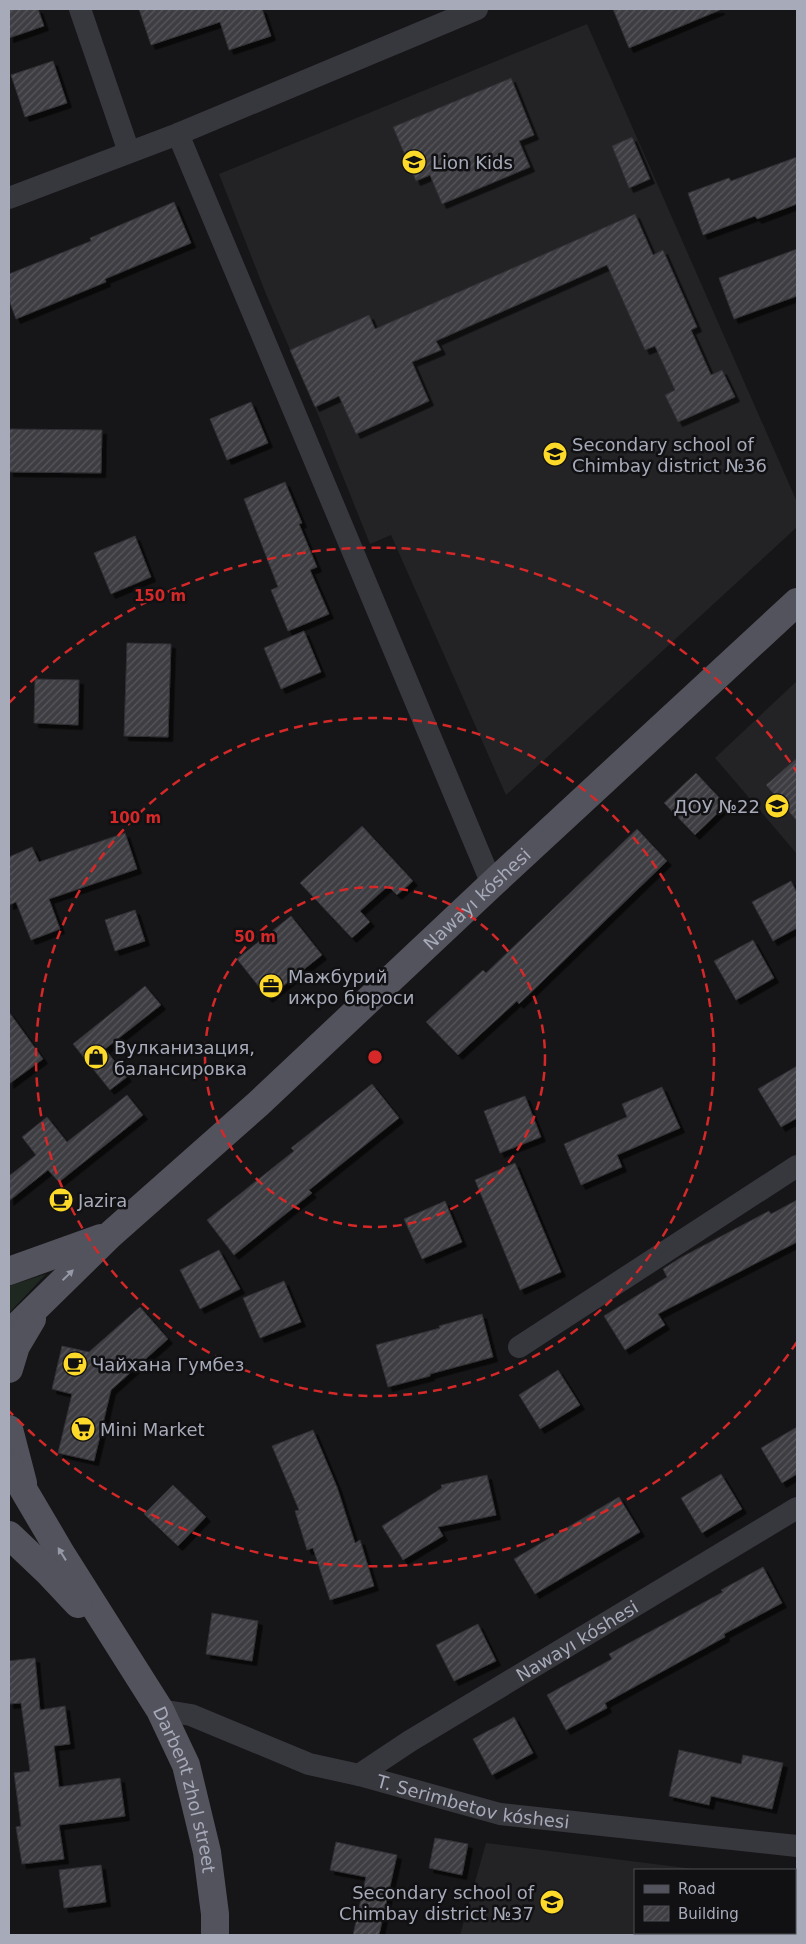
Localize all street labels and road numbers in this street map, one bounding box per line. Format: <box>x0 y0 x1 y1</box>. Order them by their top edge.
street label: Nawayı kóshesi <box>419 844 534 954</box>
street label: Nawayı kóshesi <box>512 1596 642 1685</box>
street label: Darbent zhol street <box>149 1703 220 1874</box>
street label: T. Serimbetov kóshesi <box>374 1770 571 1832</box>

